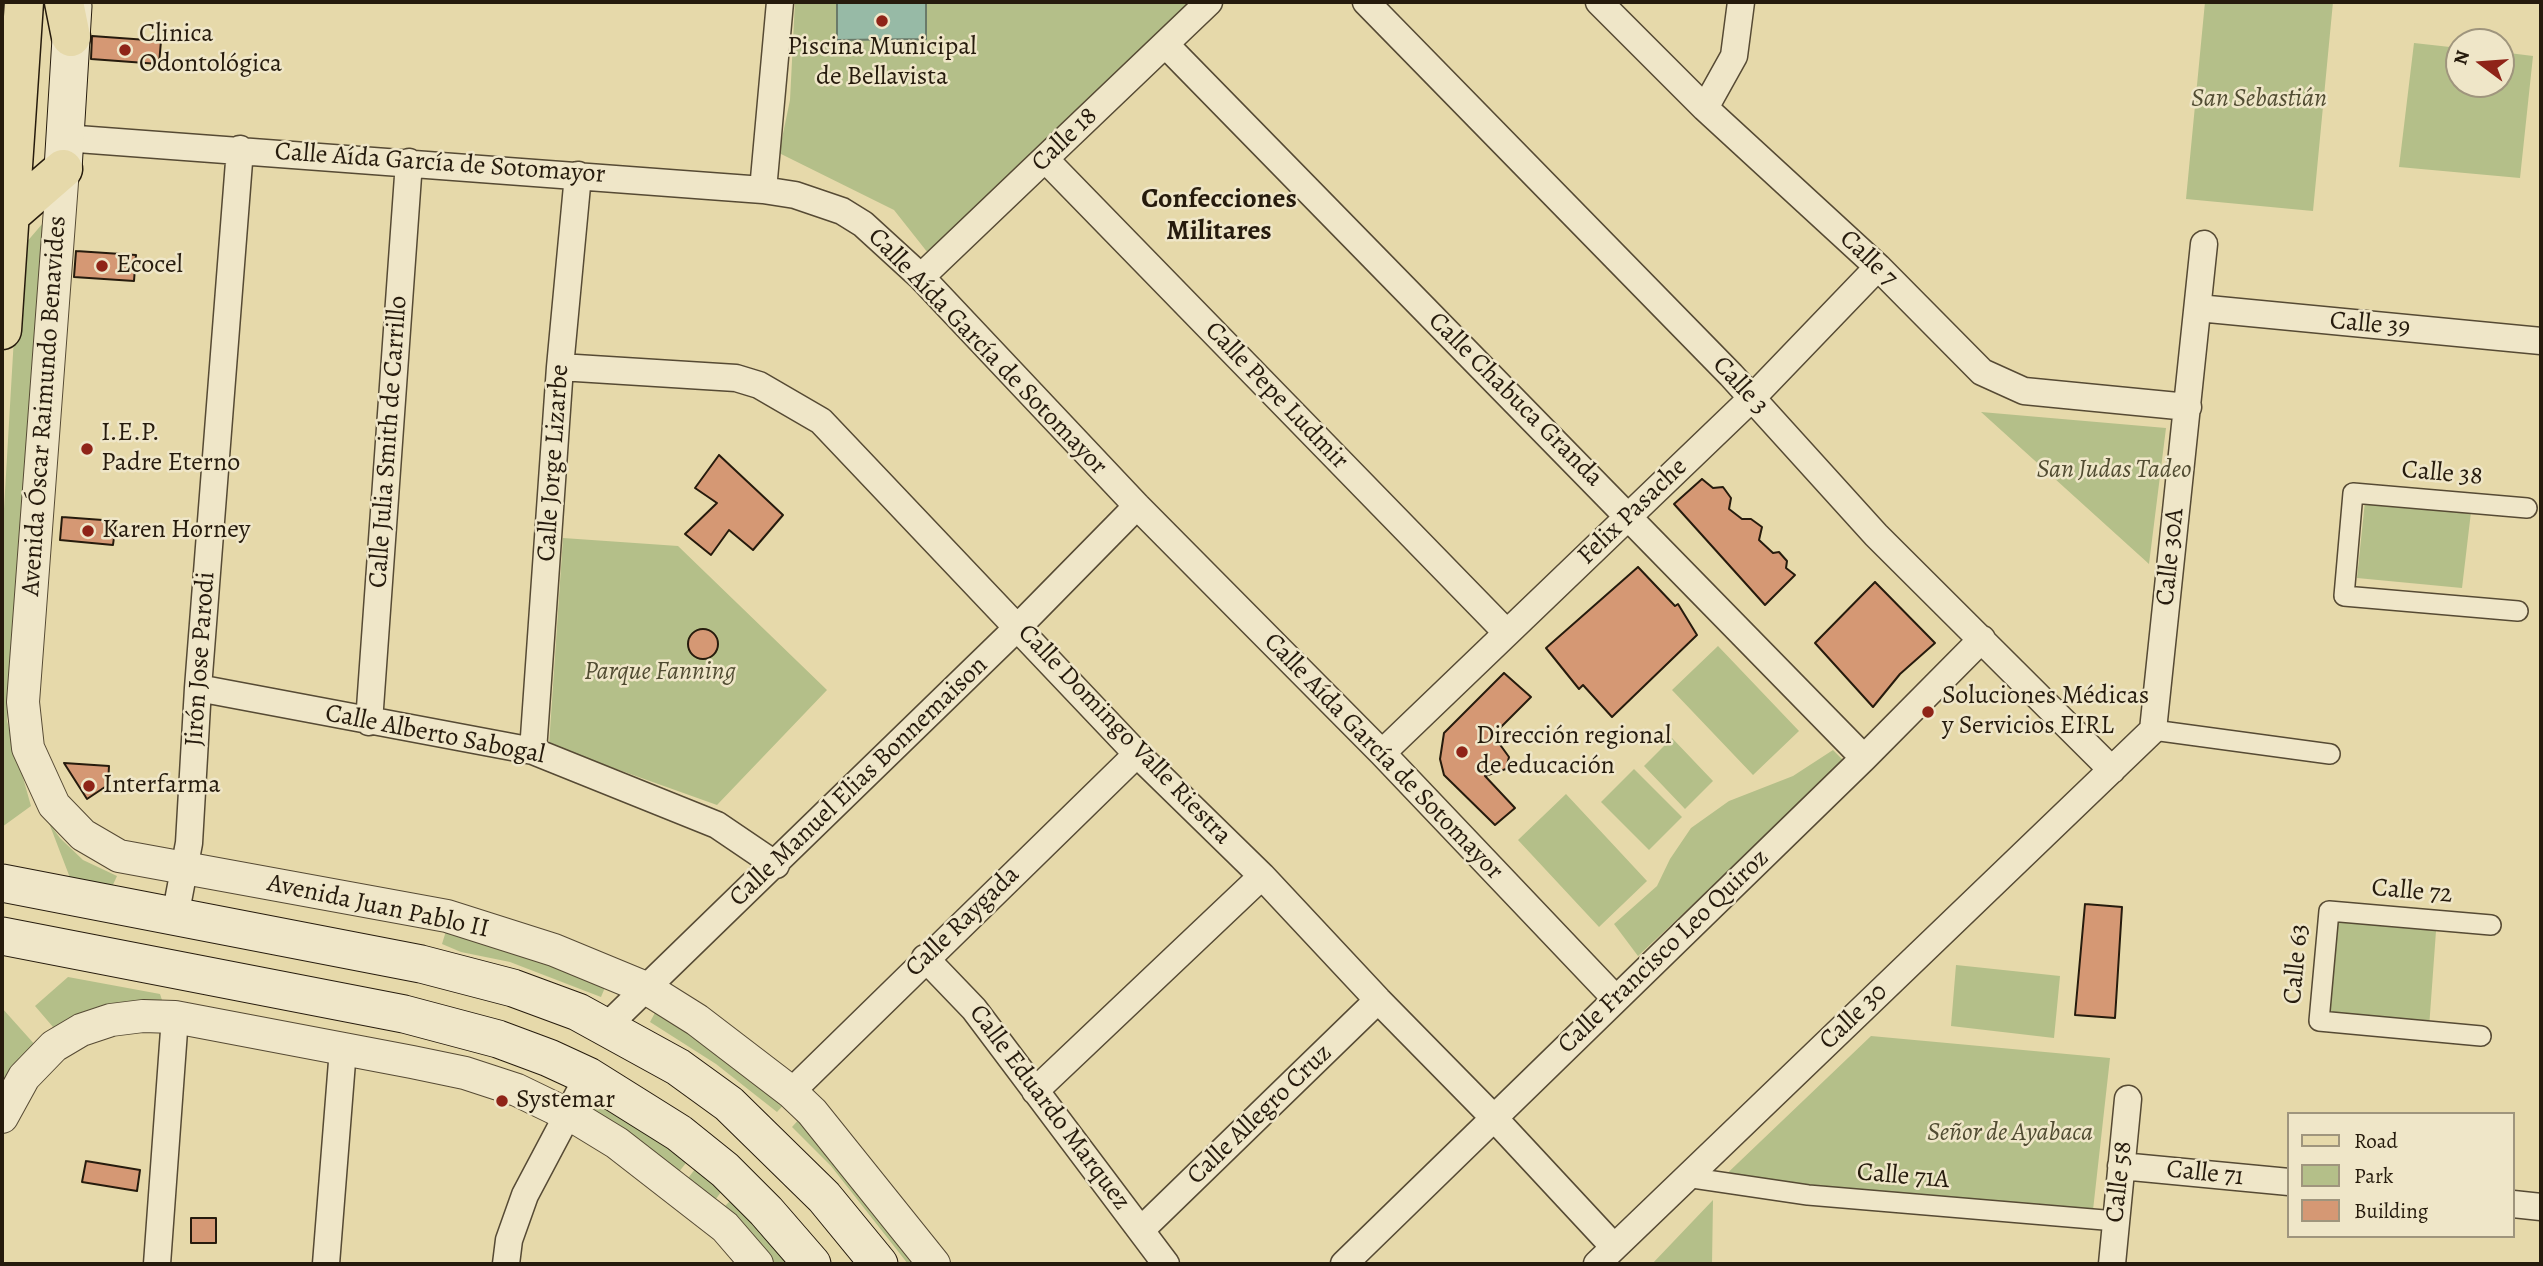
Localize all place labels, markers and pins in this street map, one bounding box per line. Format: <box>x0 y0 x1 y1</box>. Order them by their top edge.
marker: Piscina Municipal de Bellavista <box>874 13 890 29</box>
place label: Clinica Odontológica <box>139 19 282 80</box>
place label: Piscina Municipal de Bellavista <box>787 32 977 94</box>
marker: Clinica Odontológica <box>117 42 133 58</box>
place label: Ecocel <box>116 250 183 282</box>
marker: Ecocel <box>94 258 110 274</box>
place label: I.E.P. Padre Eterno <box>101 418 240 480</box>
marker: I.E.P. Padre Eterno <box>79 441 95 457</box>
place label: Karen Horney <box>102 515 250 547</box>
marker: Karen Horney <box>80 523 96 539</box>
place label: Soluciones Médicas y Servicios EIRL <box>1942 681 2149 742</box>
marker: Soluciones Médicas y Servicios EIRL <box>1920 704 1936 720</box>
place label: Dirección regional de educación <box>1476 721 1671 782</box>
marker: Dirección regional de educación <box>1454 744 1470 760</box>
place label: Interfarma <box>103 770 221 802</box>
marker: Interfarma <box>81 778 97 794</box>
place label: Systemar <box>516 1085 615 1117</box>
marker: Systemar <box>494 1093 510 1109</box>

